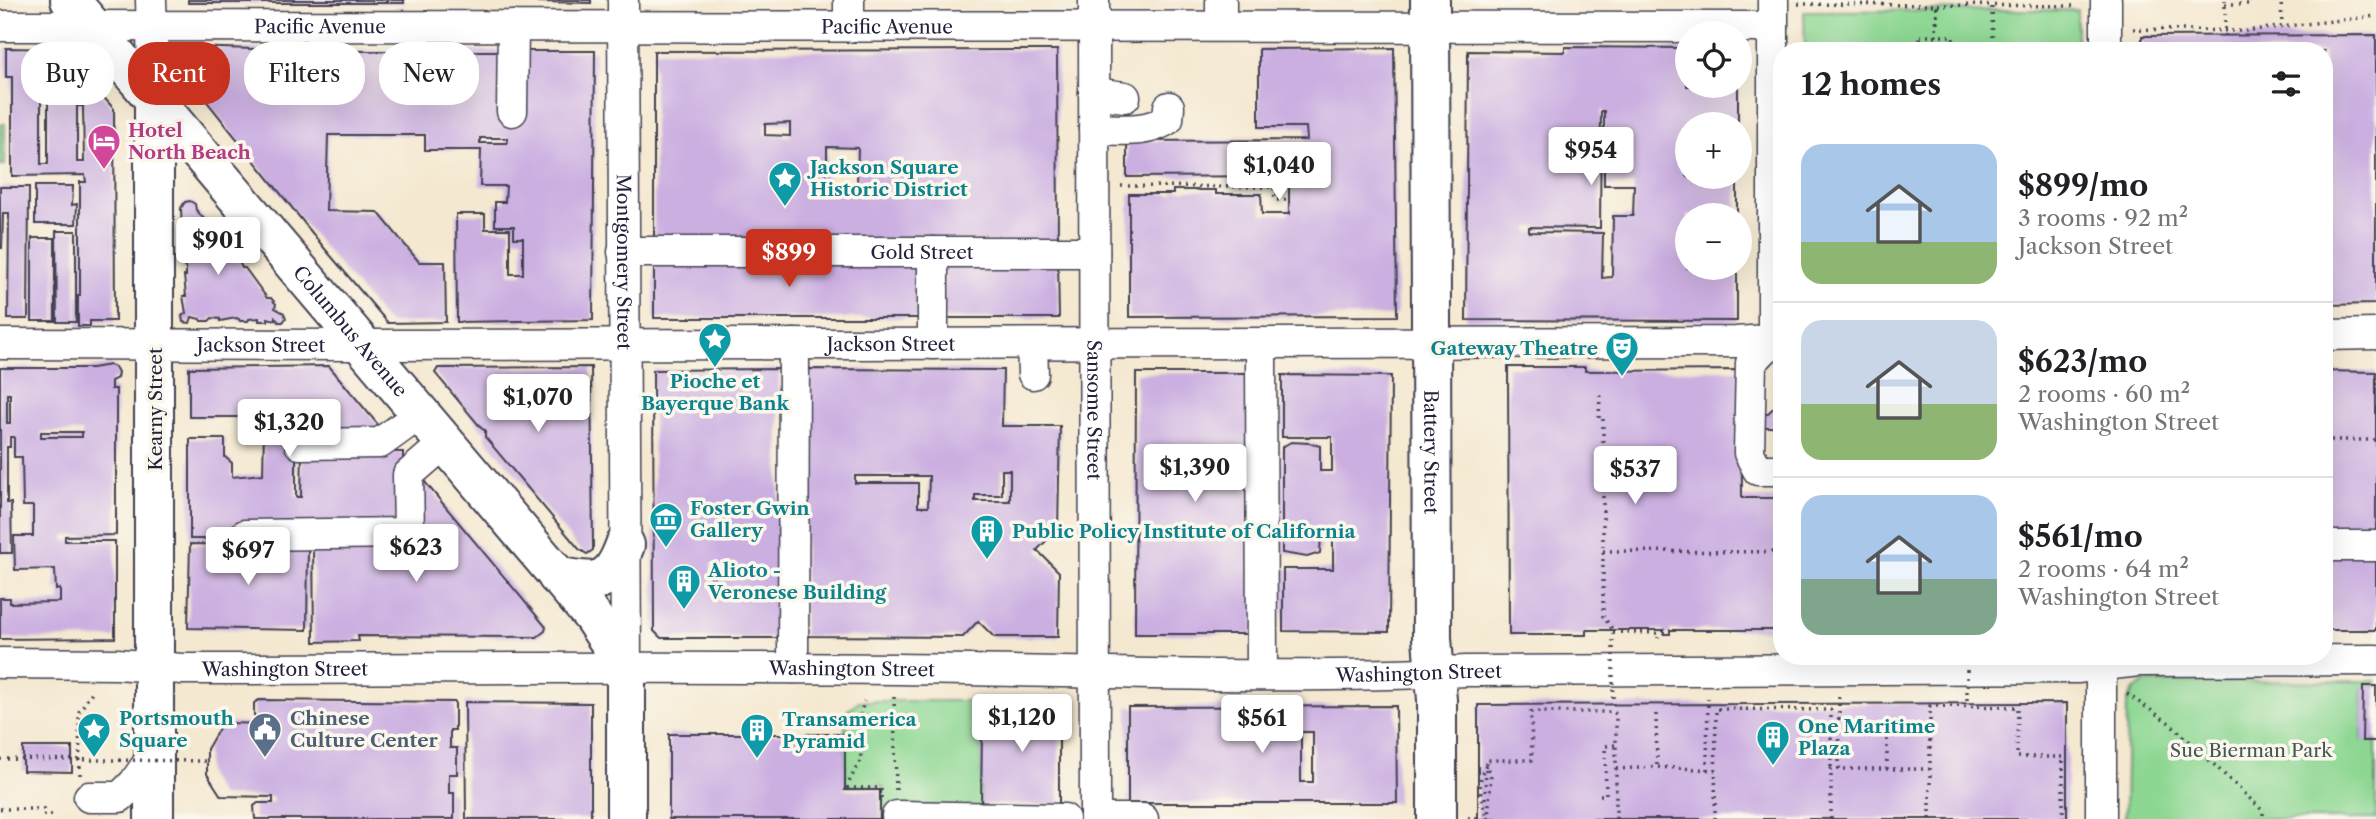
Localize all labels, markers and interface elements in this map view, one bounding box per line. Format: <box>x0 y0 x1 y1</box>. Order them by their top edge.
street label: Pacific Avenue <box>254 15 386 38</box>
street label: Pacific Avenue <box>821 15 953 38</box>
map controls <box>1675 21 1752 280</box>
button: locate <box>1675 21 1752 98</box>
chip: Buy <box>21 42 114 105</box>
chip: Rent <box>128 42 230 105</box>
chip: Filters <box>244 42 365 105</box>
chip: New <box>379 42 479 105</box>
icon: filters <box>2267 65 2305 103</box>
text: 12 homes <box>1801 66 1941 103</box>
button: + <box>1675 112 1752 189</box>
place label: Hotel North Beach <box>128 119 251 164</box>
hotel icon: Hotel North Beach <box>85 122 123 171</box>
pin: $954 <box>1550 128 1632 187</box>
text: $954 <box>1565 136 1617 164</box>
pin: $1,040 <box>1222 142 1336 202</box>
text: $1,040 <box>1243 151 1315 179</box>
place label: Jackson Square Historic District <box>807 156 968 201</box>
place icon: Jackson Square Historic District <box>766 159 804 208</box>
text: $899/mo <box>2018 167 2148 204</box>
icon: home <box>1857 172 1941 256</box>
street label: Montgomery Street <box>612 174 636 350</box>
button: − <box>1675 203 1752 280</box>
text: 3 rooms · 92 m² <box>2018 204 2188 232</box>
pin: $901 <box>177 218 259 277</box>
text: $901 <box>192 226 244 254</box>
pin: $899 <box>748 230 830 289</box>
text: Jackson Street <box>2018 232 2173 260</box>
text: $899 <box>762 238 816 266</box>
street label: Gold Street <box>870 241 974 264</box>
street label: Columbus Avenue <box>289 261 413 401</box>
place icon: Pioche et Bayerque Bank <box>696 320 734 369</box>
theatre icon: Gateway Theatre <box>1603 329 1641 378</box>
street label: Jackson Street <box>824 332 955 355</box>
street label: Jackson Street <box>194 333 325 356</box>
place label: Gateway Theatre <box>1430 337 1598 360</box>
street label: Sansome Street <box>1083 340 1106 481</box>
text: $623/mo <box>2018 343 2147 380</box>
street label: Kearny Street <box>144 347 167 471</box>
icon: home <box>1857 348 1941 432</box>
place label: Pioche et Bayerque Bank <box>641 370 790 415</box>
pin: $1,070 <box>481 374 595 434</box>
text: 2 rooms · 60 m² <box>2018 380 2190 408</box>
text: $1,070 <box>503 383 573 411</box>
street label: Battery Street <box>1420 390 1443 514</box>
pin: $1,320 <box>232 400 346 459</box>
text: $1,320 <box>254 408 324 436</box>
text: Washington Street <box>2018 408 2219 436</box>
pin: $1,390 <box>1138 444 1252 504</box>
pin: $537 <box>1594 447 1676 506</box>
text: $1,390 <box>1160 453 1230 481</box>
text: $537 <box>1610 455 1660 483</box>
place label: Foster Gwin Gallery <box>690 497 810 542</box>
museum icon: Foster Gwin Gallery <box>647 500 685 549</box>
building icon: Public Policy Institute of California <box>968 512 1006 561</box>
text: $561/mo <box>2018 518 2143 555</box>
place label: Public Policy Institute of California <box>1012 520 1357 543</box>
icon: home <box>1857 523 1941 607</box>
pin: $623 <box>375 524 457 584</box>
pin: $697 <box>207 528 289 587</box>
text: $623 <box>389 533 443 561</box>
text: $697 <box>222 536 274 564</box>
text: 2 rooms · 64 m² <box>2018 555 2189 583</box>
place label: Alioto - Veronese Building <box>707 559 887 604</box>
building icon: Alioto - Veronese Building <box>665 562 703 611</box>
text: Washington Street <box>2018 583 2219 611</box>
street label: Washington Street <box>768 656 935 681</box>
street label: Washington Street <box>201 657 368 680</box>
street label: Washington Street <box>1334 659 1502 687</box>
pin: $1,120 <box>965 694 1079 754</box>
pin: $561 <box>1221 696 1303 755</box>
text: $1,120 <box>988 703 1056 731</box>
text: $561 <box>1237 704 1287 732</box>
place label: Portsmouth Square <box>119 707 234 752</box>
place label: Chinese Culture Center <box>290 707 439 752</box>
place label: Transamerica Pyramid <box>782 708 917 753</box>
place icon: Portsmouth Square <box>75 710 113 759</box>
public building icon: Chinese Culture Center <box>246 710 284 759</box>
building icon: Transamerica Pyramid <box>738 711 776 760</box>
place label: One Maritime Plaza <box>1798 715 1935 760</box>
building icon: One Maritime Plaza <box>1754 718 1792 767</box>
park label: Sue Bierman Park <box>2170 739 2333 762</box>

